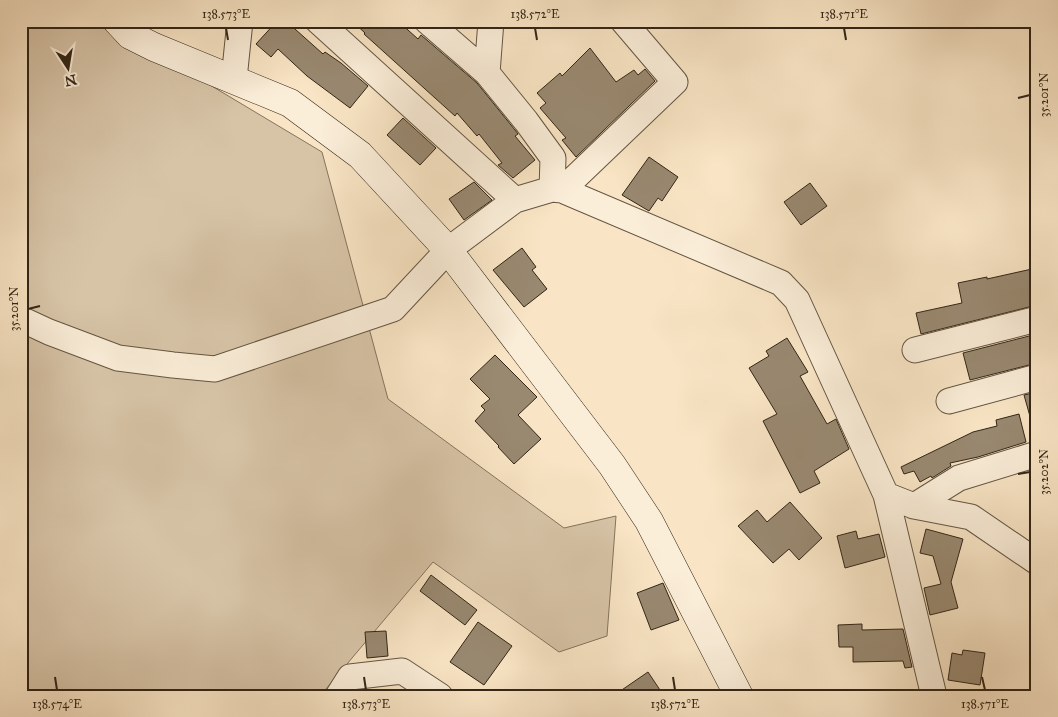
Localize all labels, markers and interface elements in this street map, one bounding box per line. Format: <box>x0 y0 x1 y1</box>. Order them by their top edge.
text: 138.573°E <box>202 7 250 21</box>
text: 138.572°E <box>510 7 560 21</box>
text: 138.571°E <box>820 7 868 21</box>
north arrow <box>42 42 92 92</box>
text: N <box>63 71 78 90</box>
text: 35.201°N <box>1037 73 1051 117</box>
text: 35.201°N <box>7 287 21 331</box>
text: 35.202°N <box>1037 449 1051 495</box>
text: 138.574°E <box>32 697 82 711</box>
text: 138.573°E <box>342 697 390 711</box>
text: 138.572°E <box>650 697 700 711</box>
text: 138.571°E <box>961 697 1009 711</box>

